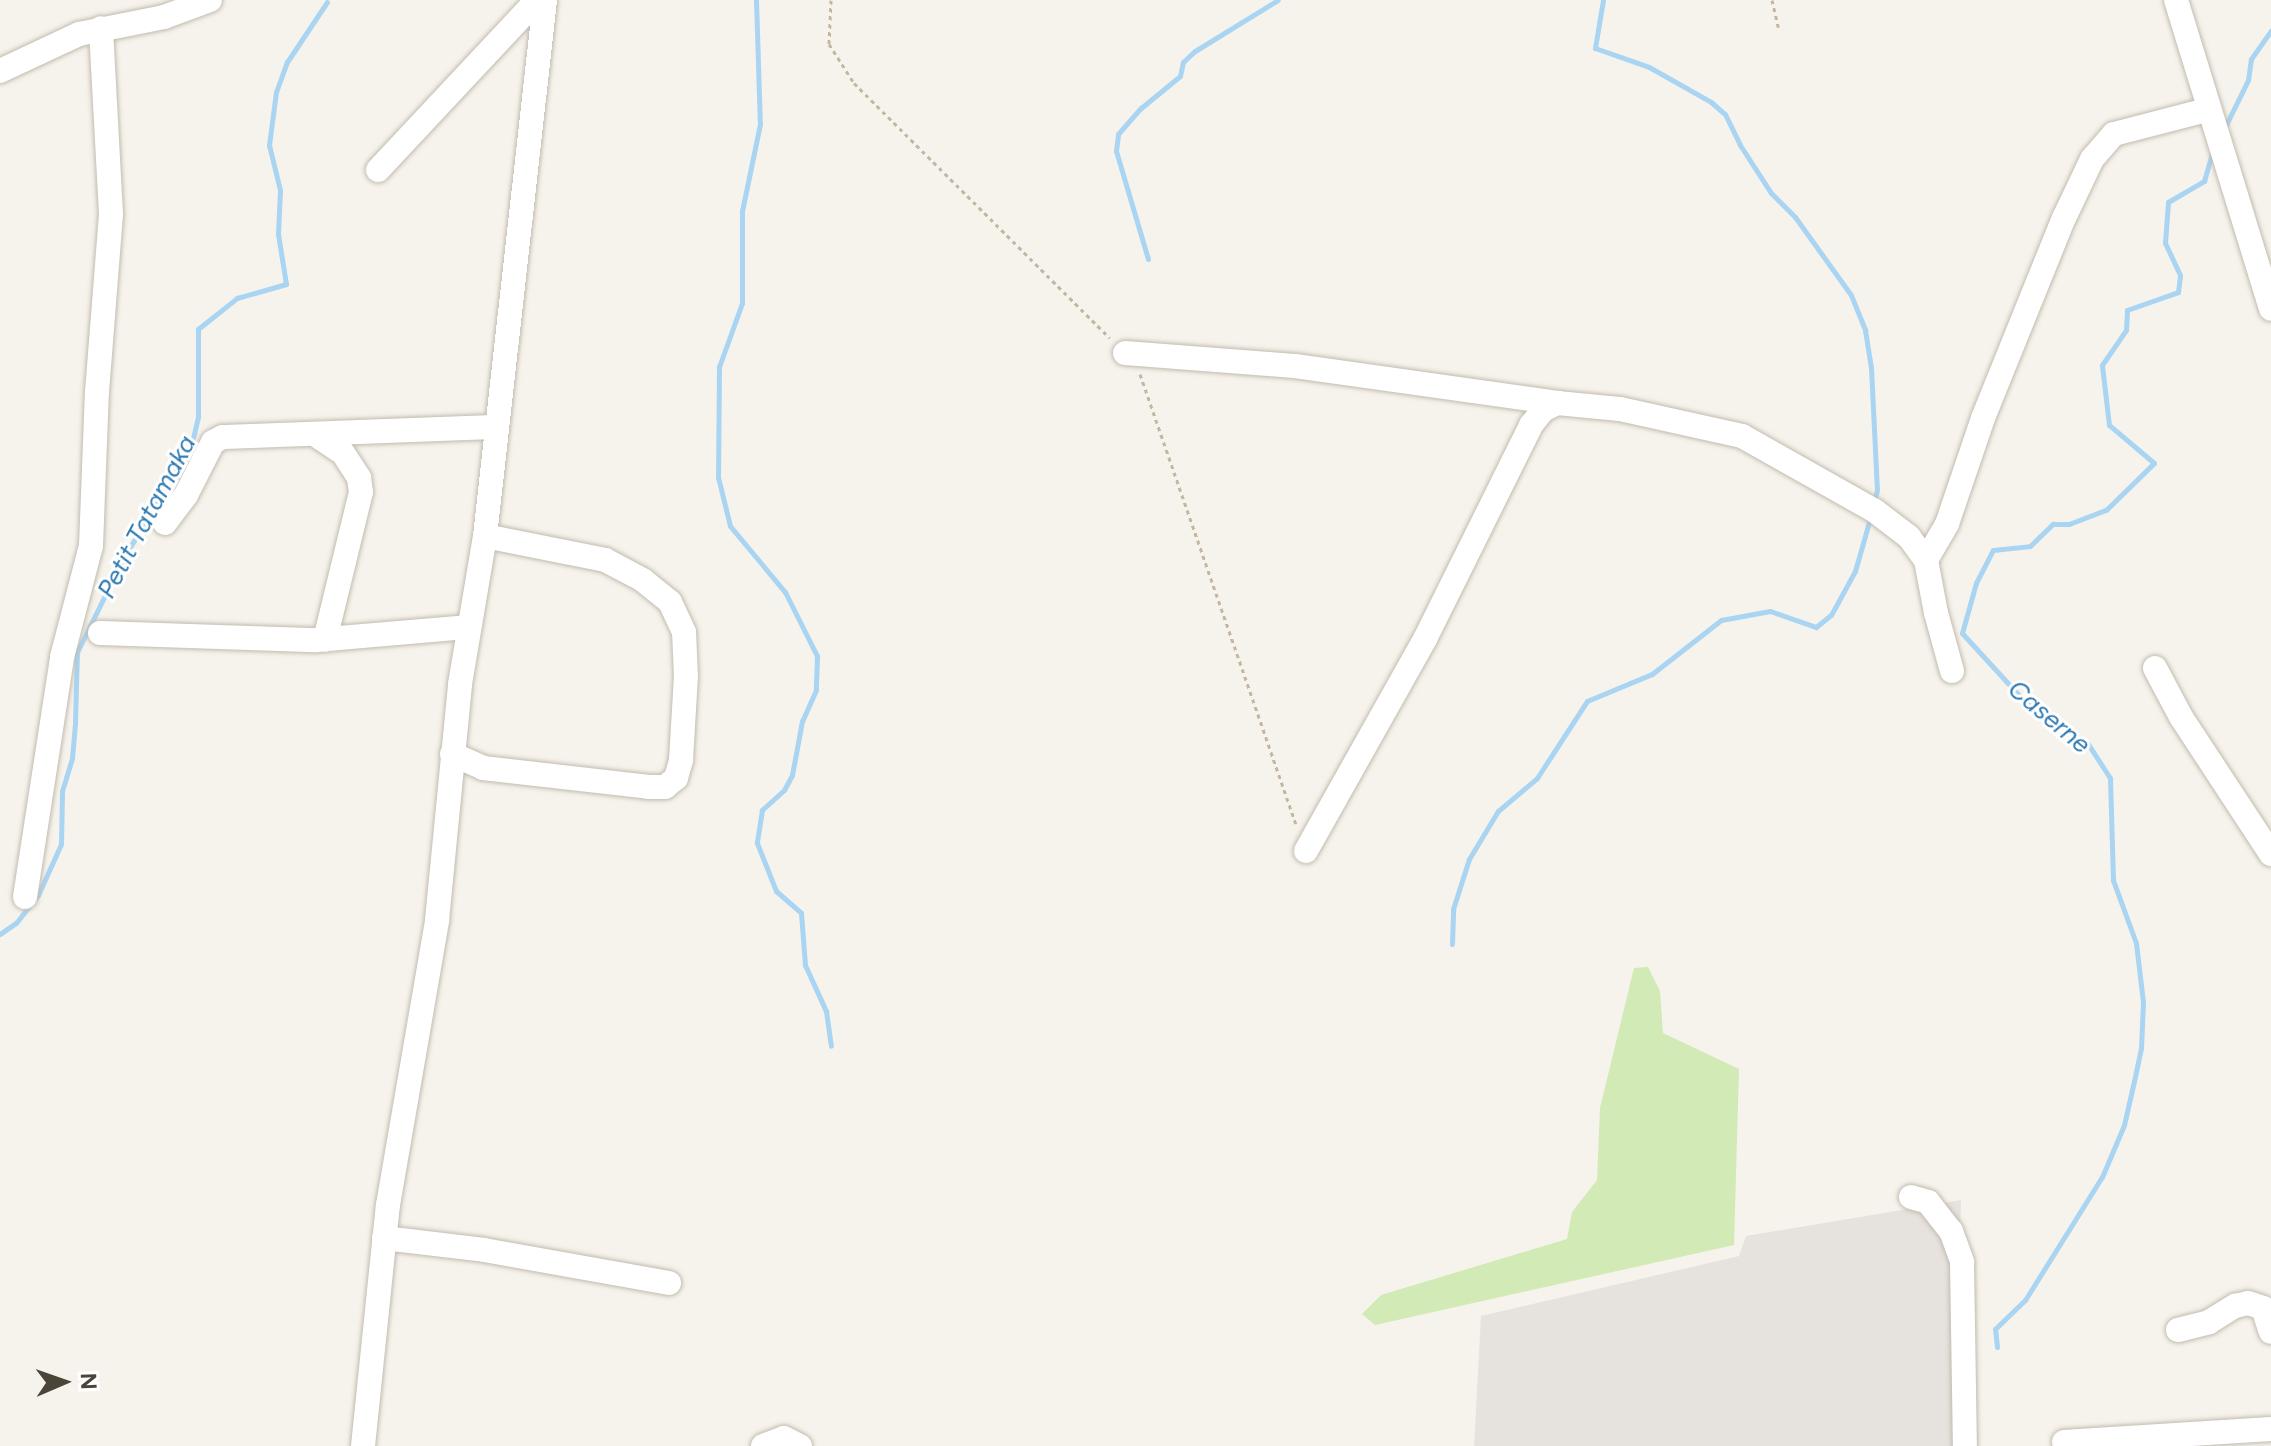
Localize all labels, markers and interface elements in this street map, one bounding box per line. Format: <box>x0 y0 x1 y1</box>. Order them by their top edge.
water label: Petit Tatamaka <box>91 430 203 604</box>
water label: Caserne <box>2001 674 2097 760</box>
north arrow <box>24 1342 104 1422</box>
text: N <box>75 1372 102 1390</box>

